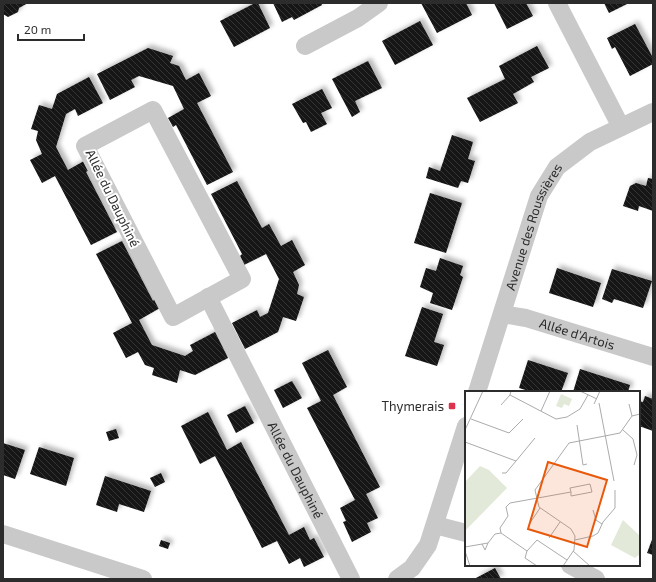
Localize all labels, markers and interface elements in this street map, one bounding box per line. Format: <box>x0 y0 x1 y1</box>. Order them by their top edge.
scale bar <box>18 16 84 42</box>
text: 20 m <box>24 22 51 36</box>
street label: Allée du Dauphiné <box>82 147 144 249</box>
street label: Avenue des Roussières <box>502 160 565 292</box>
street label: Allée d'Artois <box>538 315 617 353</box>
inset map <box>465 391 640 566</box>
place label: Thymerais <box>381 398 444 414</box>
marker: Thymerais <box>447 401 457 411</box>
street label: Allée du Dauphiné <box>265 419 327 521</box>

